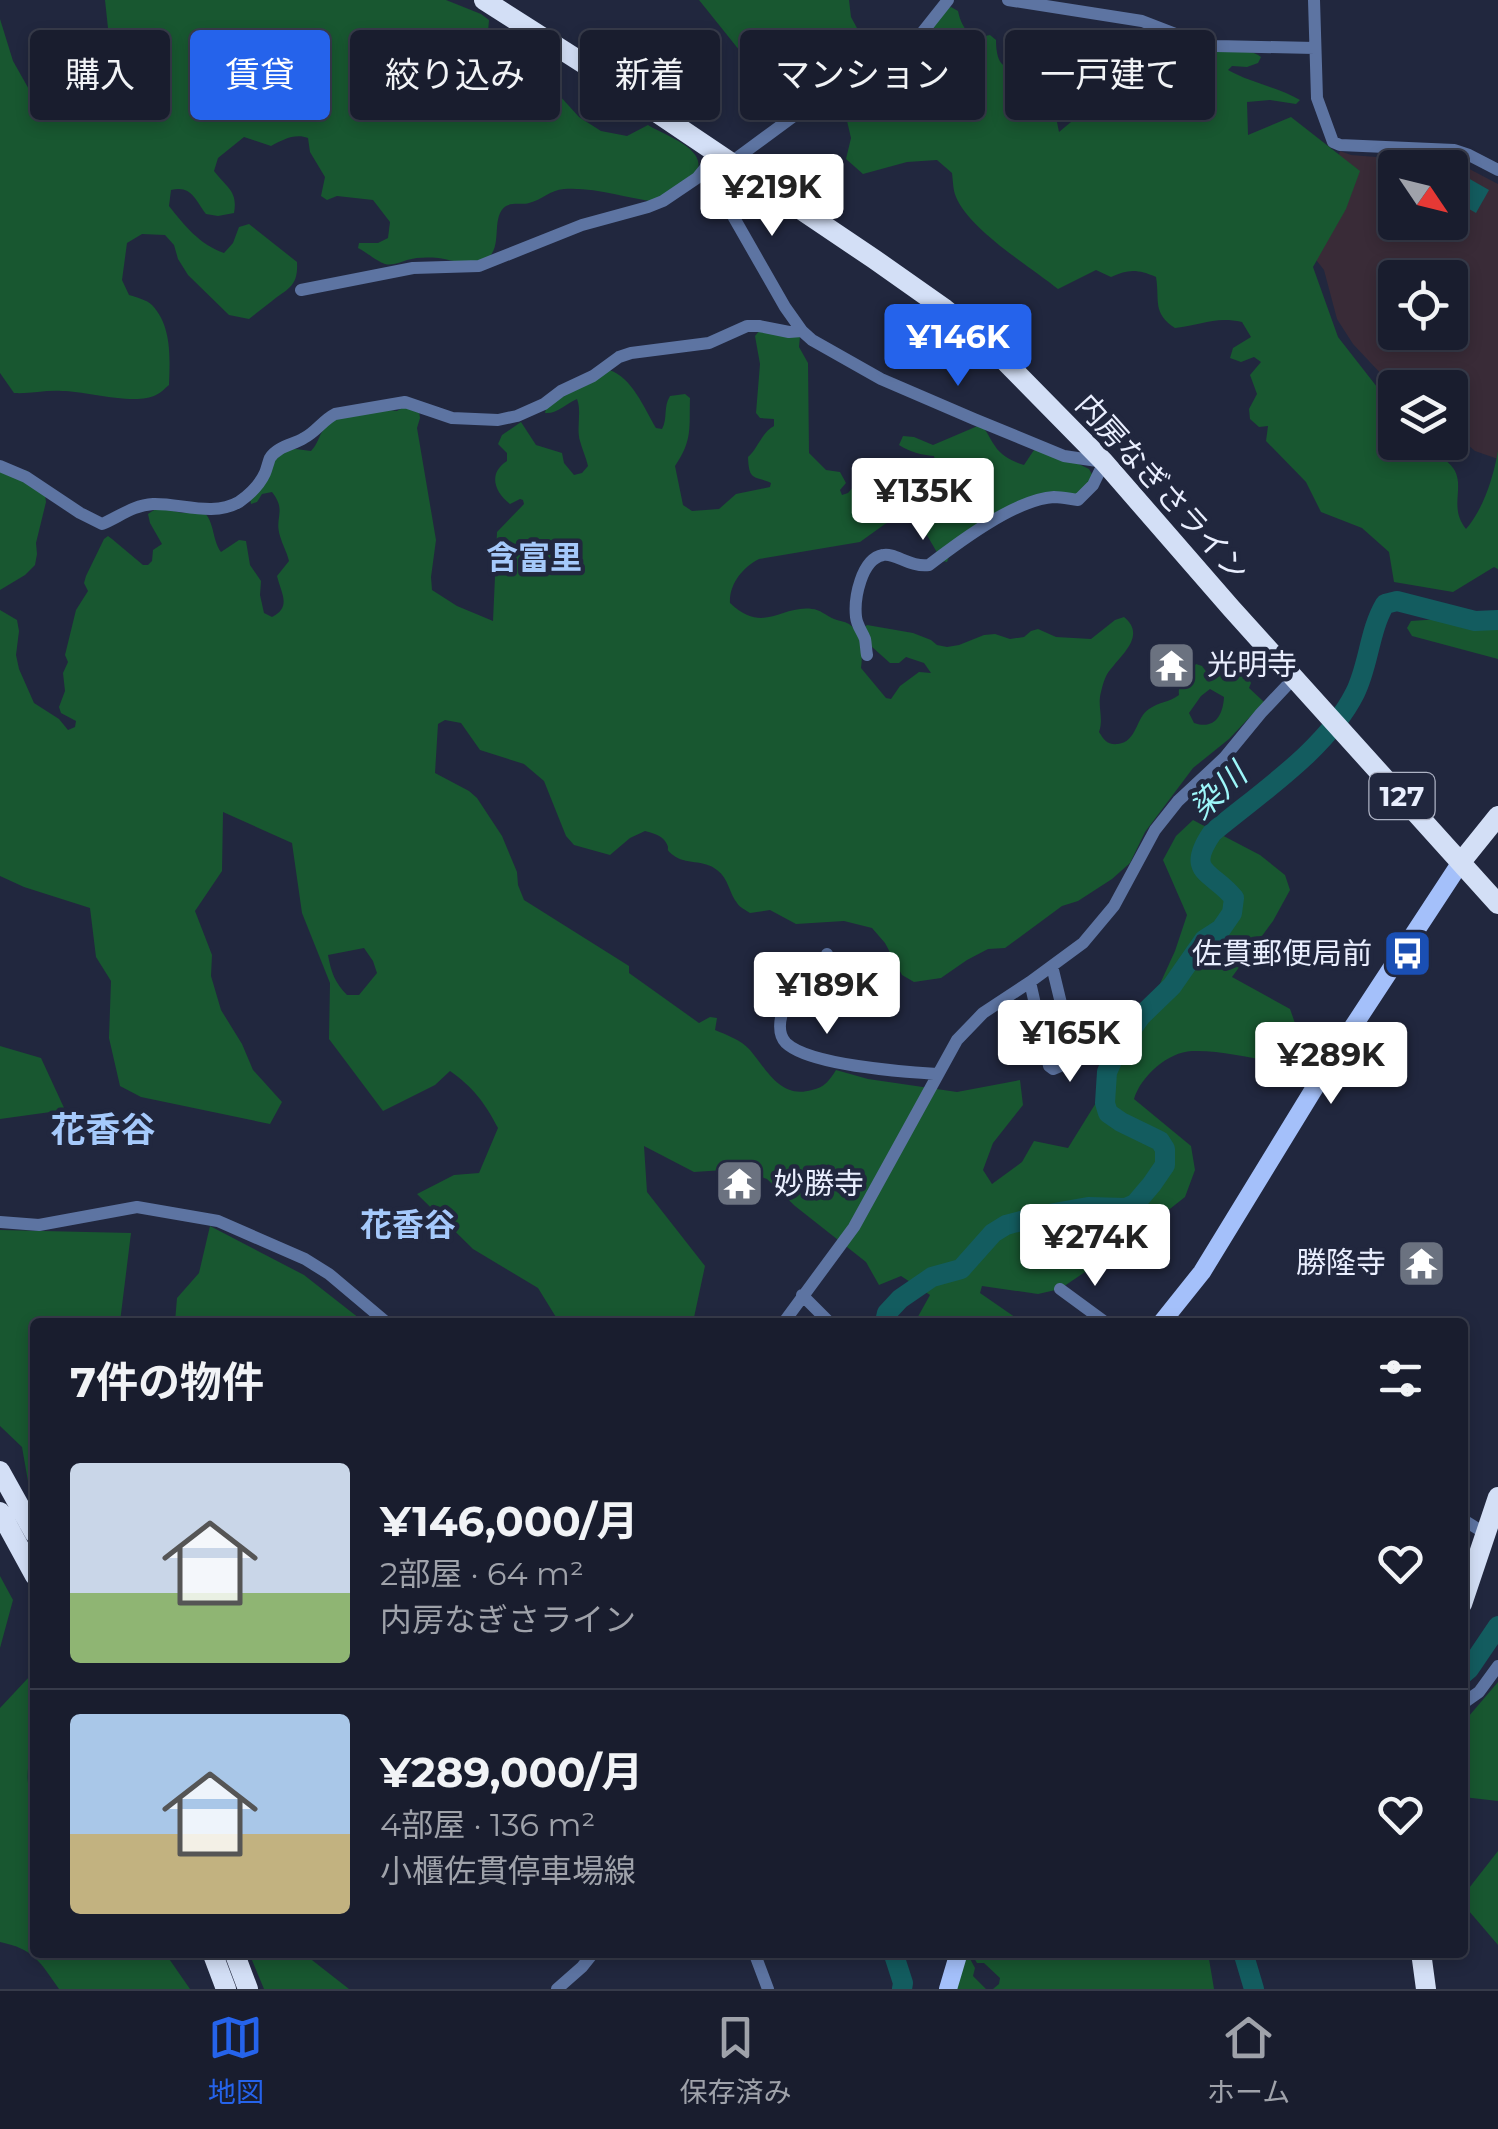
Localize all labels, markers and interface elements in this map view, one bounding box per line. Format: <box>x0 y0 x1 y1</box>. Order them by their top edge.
chip: 購入 <box>30 30 170 120</box>
chip: 賃貸 <box>190 30 330 120</box>
chip: 絞り込み <box>350 30 560 120</box>
chip: 新着 <box>580 30 720 120</box>
chip: マンション <box>740 30 985 120</box>
chip: 一戸建て <box>1005 30 1215 120</box>
north arrow <box>1378 150 1468 240</box>
map controls <box>1378 150 1468 460</box>
pin: ¥219K <box>702 154 842 239</box>
text: ¥219K <box>722 167 822 206</box>
button: locate <box>1378 260 1468 350</box>
pin: ¥146K <box>888 304 1028 389</box>
text: ¥146K <box>906 317 1010 356</box>
button: layers <box>1378 370 1468 460</box>
street label: 内房なぎさライン <box>1068 386 1256 589</box>
pin: ¥135K <box>853 458 993 543</box>
text: ¥135K <box>874 471 972 510</box>
district label: 含富里 <box>486 538 582 577</box>
temple icon: 光明寺 <box>1146 639 1198 691</box>
place label: 光明寺 <box>1207 646 1297 683</box>
water label: 染川 <box>1181 753 1257 827</box>
road number: 127 <box>1370 773 1434 819</box>
bus stop icon: 佐貫郵便局前 <box>1381 928 1433 980</box>
place label: 佐貫郵便局前 <box>1192 935 1372 972</box>
pin: ¥189K <box>757 952 897 1037</box>
text: ¥189K <box>776 965 878 1004</box>
pin: ¥165K <box>1000 1000 1140 1085</box>
text: ¥165K <box>1020 1013 1120 1052</box>
pin: ¥289K <box>1261 1022 1401 1107</box>
text: ¥289K <box>1277 1035 1385 1074</box>
district label: 花香谷 <box>50 1108 156 1151</box>
temple icon: 妙勝寺 <box>713 1158 765 1210</box>
place label: 妙勝寺 <box>774 1165 864 1202</box>
pin: ¥274K <box>1025 1204 1165 1289</box>
district label: 花香谷 <box>360 1205 456 1244</box>
text: ¥274K <box>1042 1217 1148 1256</box>
temple icon: 勝隆寺 <box>1395 1237 1447 1289</box>
place label: 勝隆寺 <box>1296 1244 1386 1281</box>
icon: filters <box>1373 1351 1428 1406</box>
text: 7件の物件 <box>70 1356 264 1408</box>
text: ¥146,000/月 <box>380 1495 638 1547</box>
icon: home <box>150 1503 270 1623</box>
icon: heart <box>1373 1536 1428 1591</box>
text: 2部屋 · 64 m² <box>380 1554 584 1593</box>
text: 内房なぎさライン <box>380 1600 636 1639</box>
text: ¥289,000/月 <box>380 1746 643 1798</box>
icon: home <box>150 1754 270 1874</box>
icon: heart <box>1373 1787 1428 1842</box>
text: 4部屋 · 136 m² <box>380 1805 595 1844</box>
text: 小櫃佐貫停車場線 <box>380 1851 636 1890</box>
tab: 地図 <box>208 2010 264 2110</box>
tab: 保存済み <box>679 2010 791 2110</box>
tab: ホーム <box>1207 2010 1290 2110</box>

